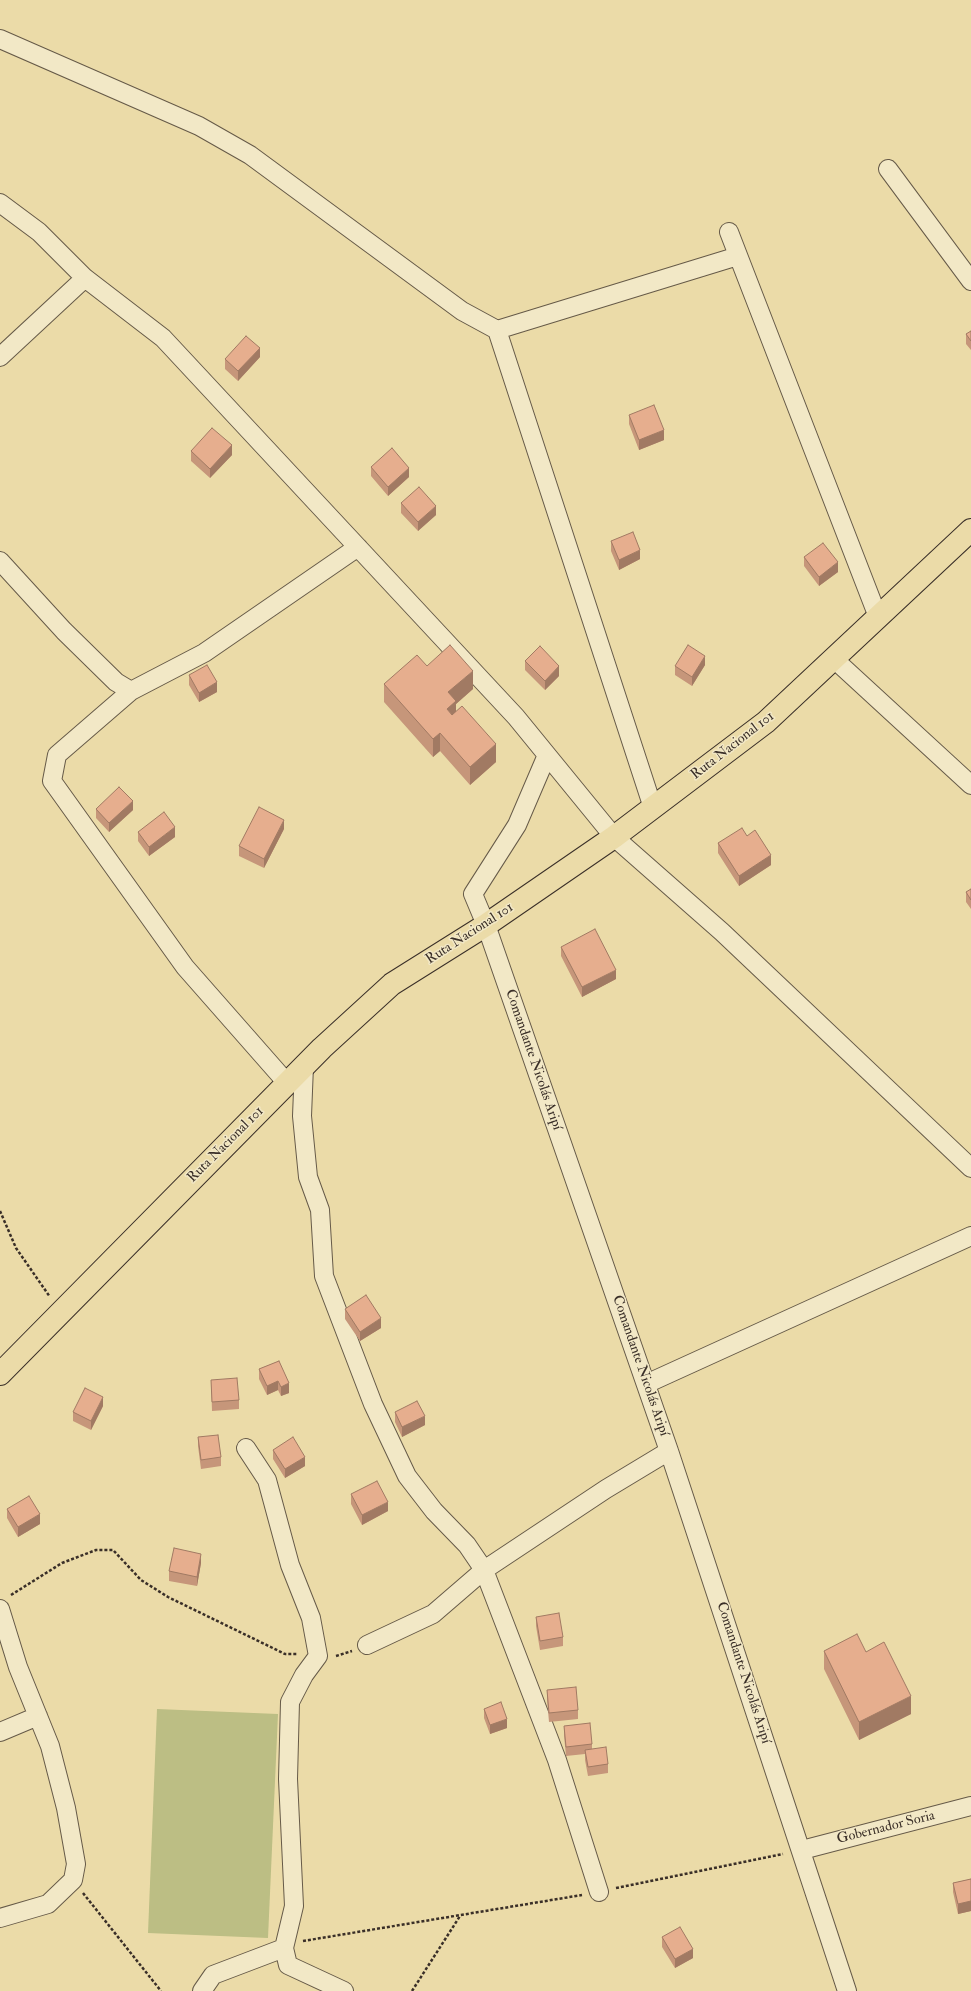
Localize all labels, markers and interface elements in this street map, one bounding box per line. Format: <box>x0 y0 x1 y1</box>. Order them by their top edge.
street label: Ruta Nacional 101 <box>688 708 778 784</box>
street label: Ruta Nacional 101 <box>423 900 517 968</box>
street label: Comandante Nicolás Aripí <box>501 987 565 1133</box>
street label: Ruta Nacional 101 <box>184 1103 268 1187</box>
street label: Comandante Nicolás Aripí <box>608 1293 672 1439</box>
street label: Comandante Nicolás Aripí <box>712 1600 774 1746</box>
street label: Gobernador Soria <box>835 1808 937 1848</box>

